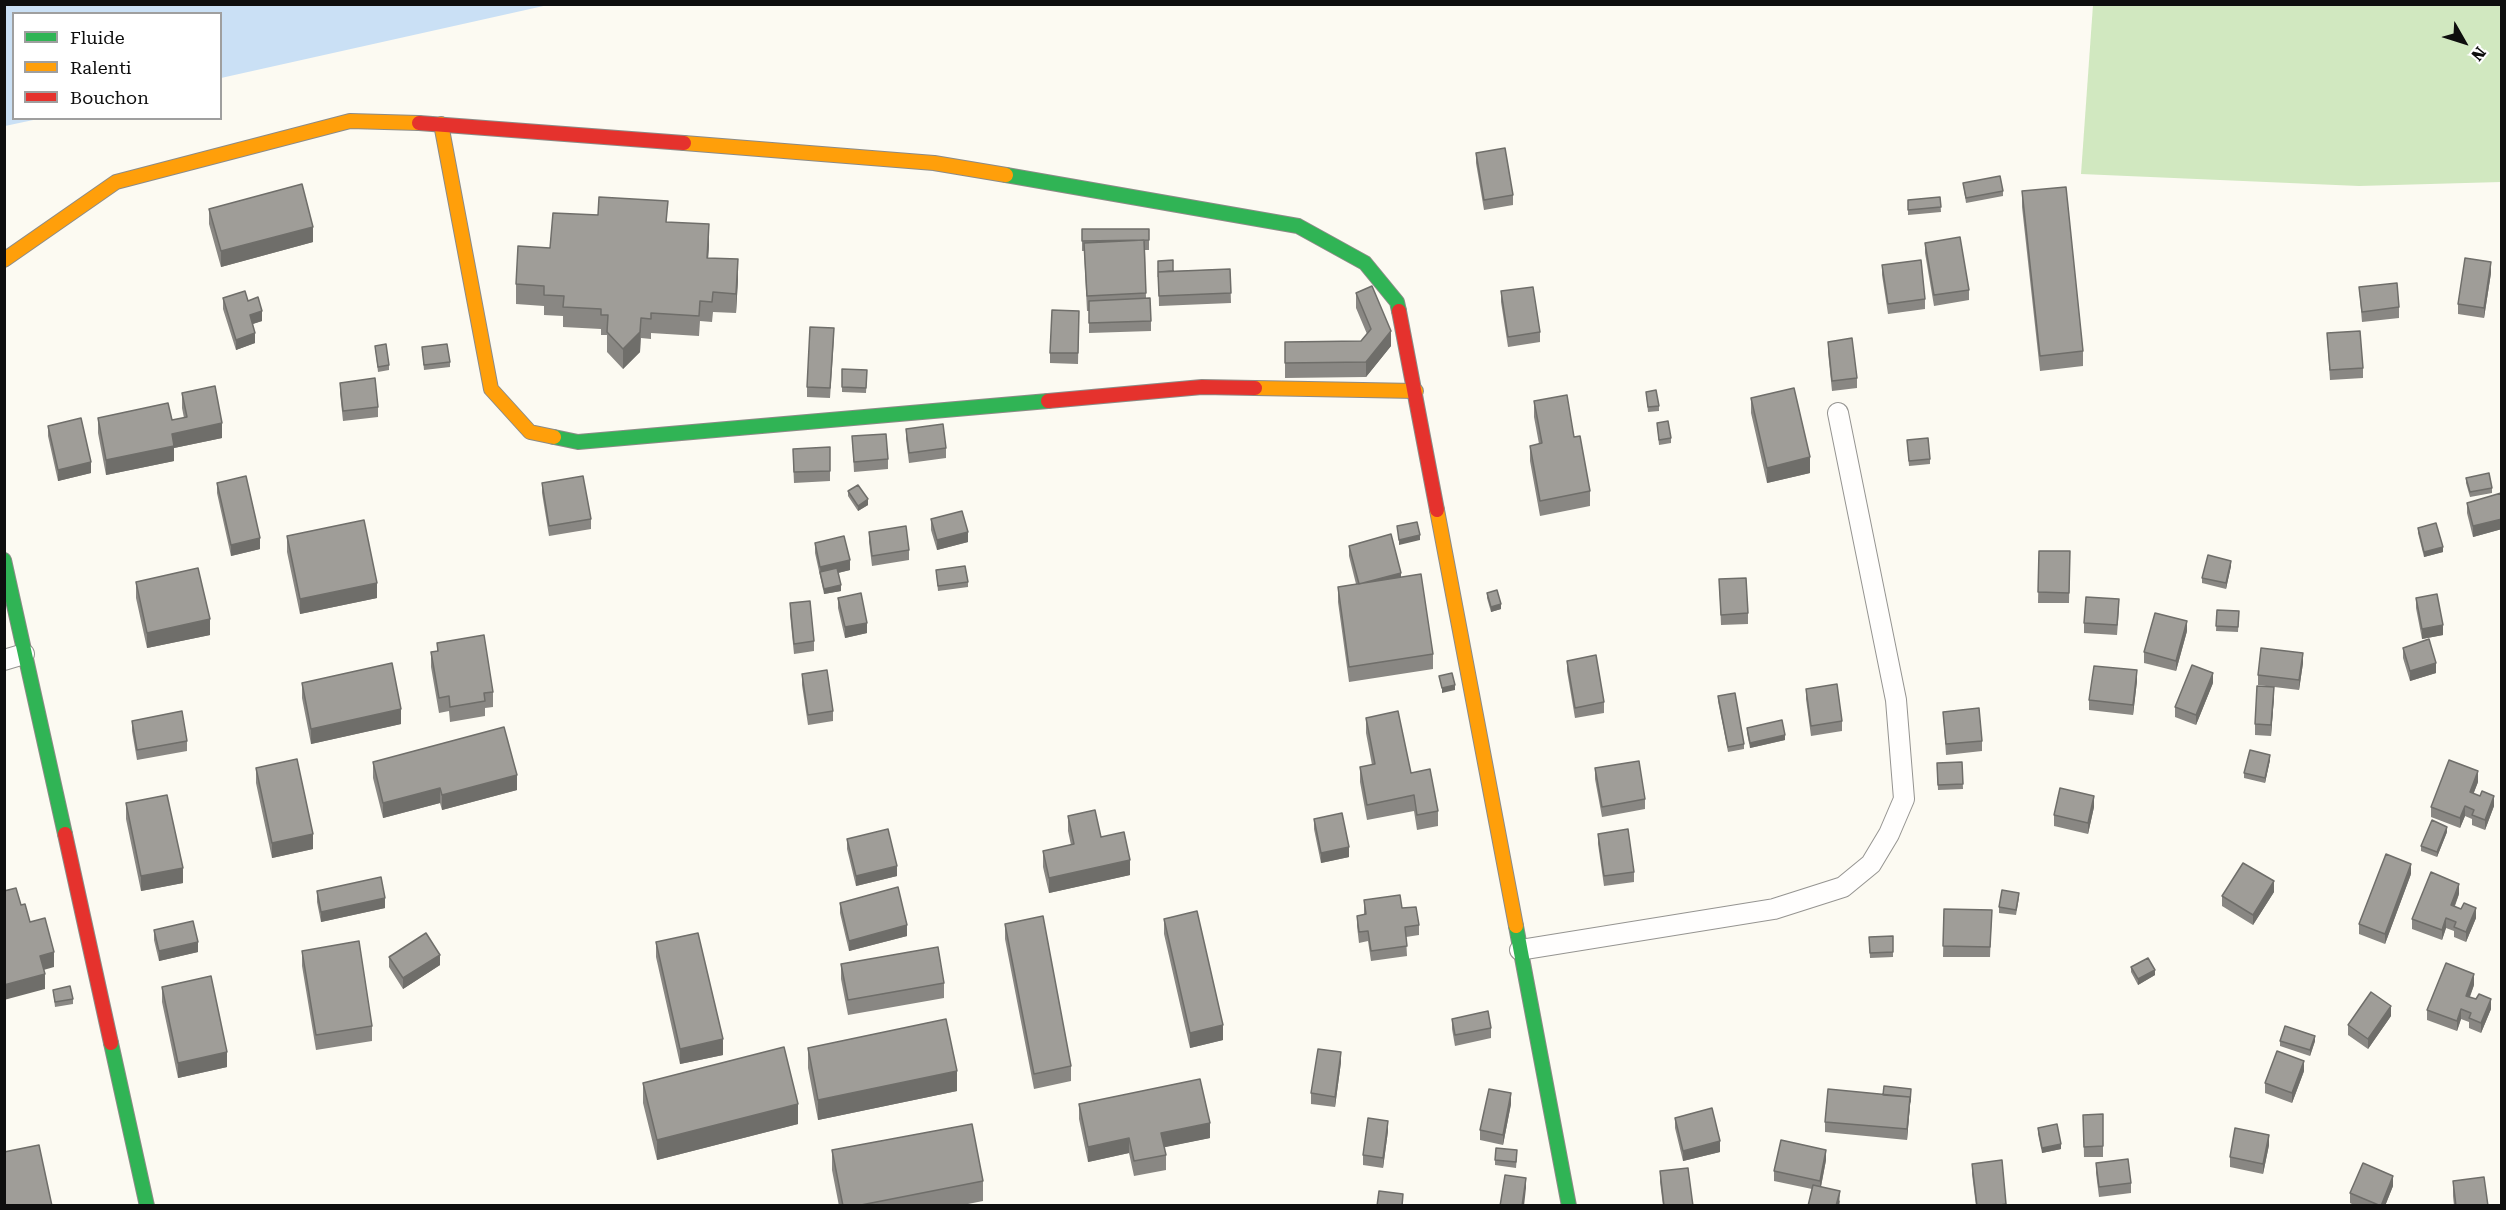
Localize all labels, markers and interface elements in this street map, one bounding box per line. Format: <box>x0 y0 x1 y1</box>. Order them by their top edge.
legend <box>12 12 222 120</box>
north arrow <box>2434 12 2494 72</box>
text: Fluide <box>70 27 125 48</box>
text: N <box>2467 43 2490 64</box>
text: Ralenti <box>70 57 132 78</box>
text: Bouchon <box>70 87 149 108</box>

